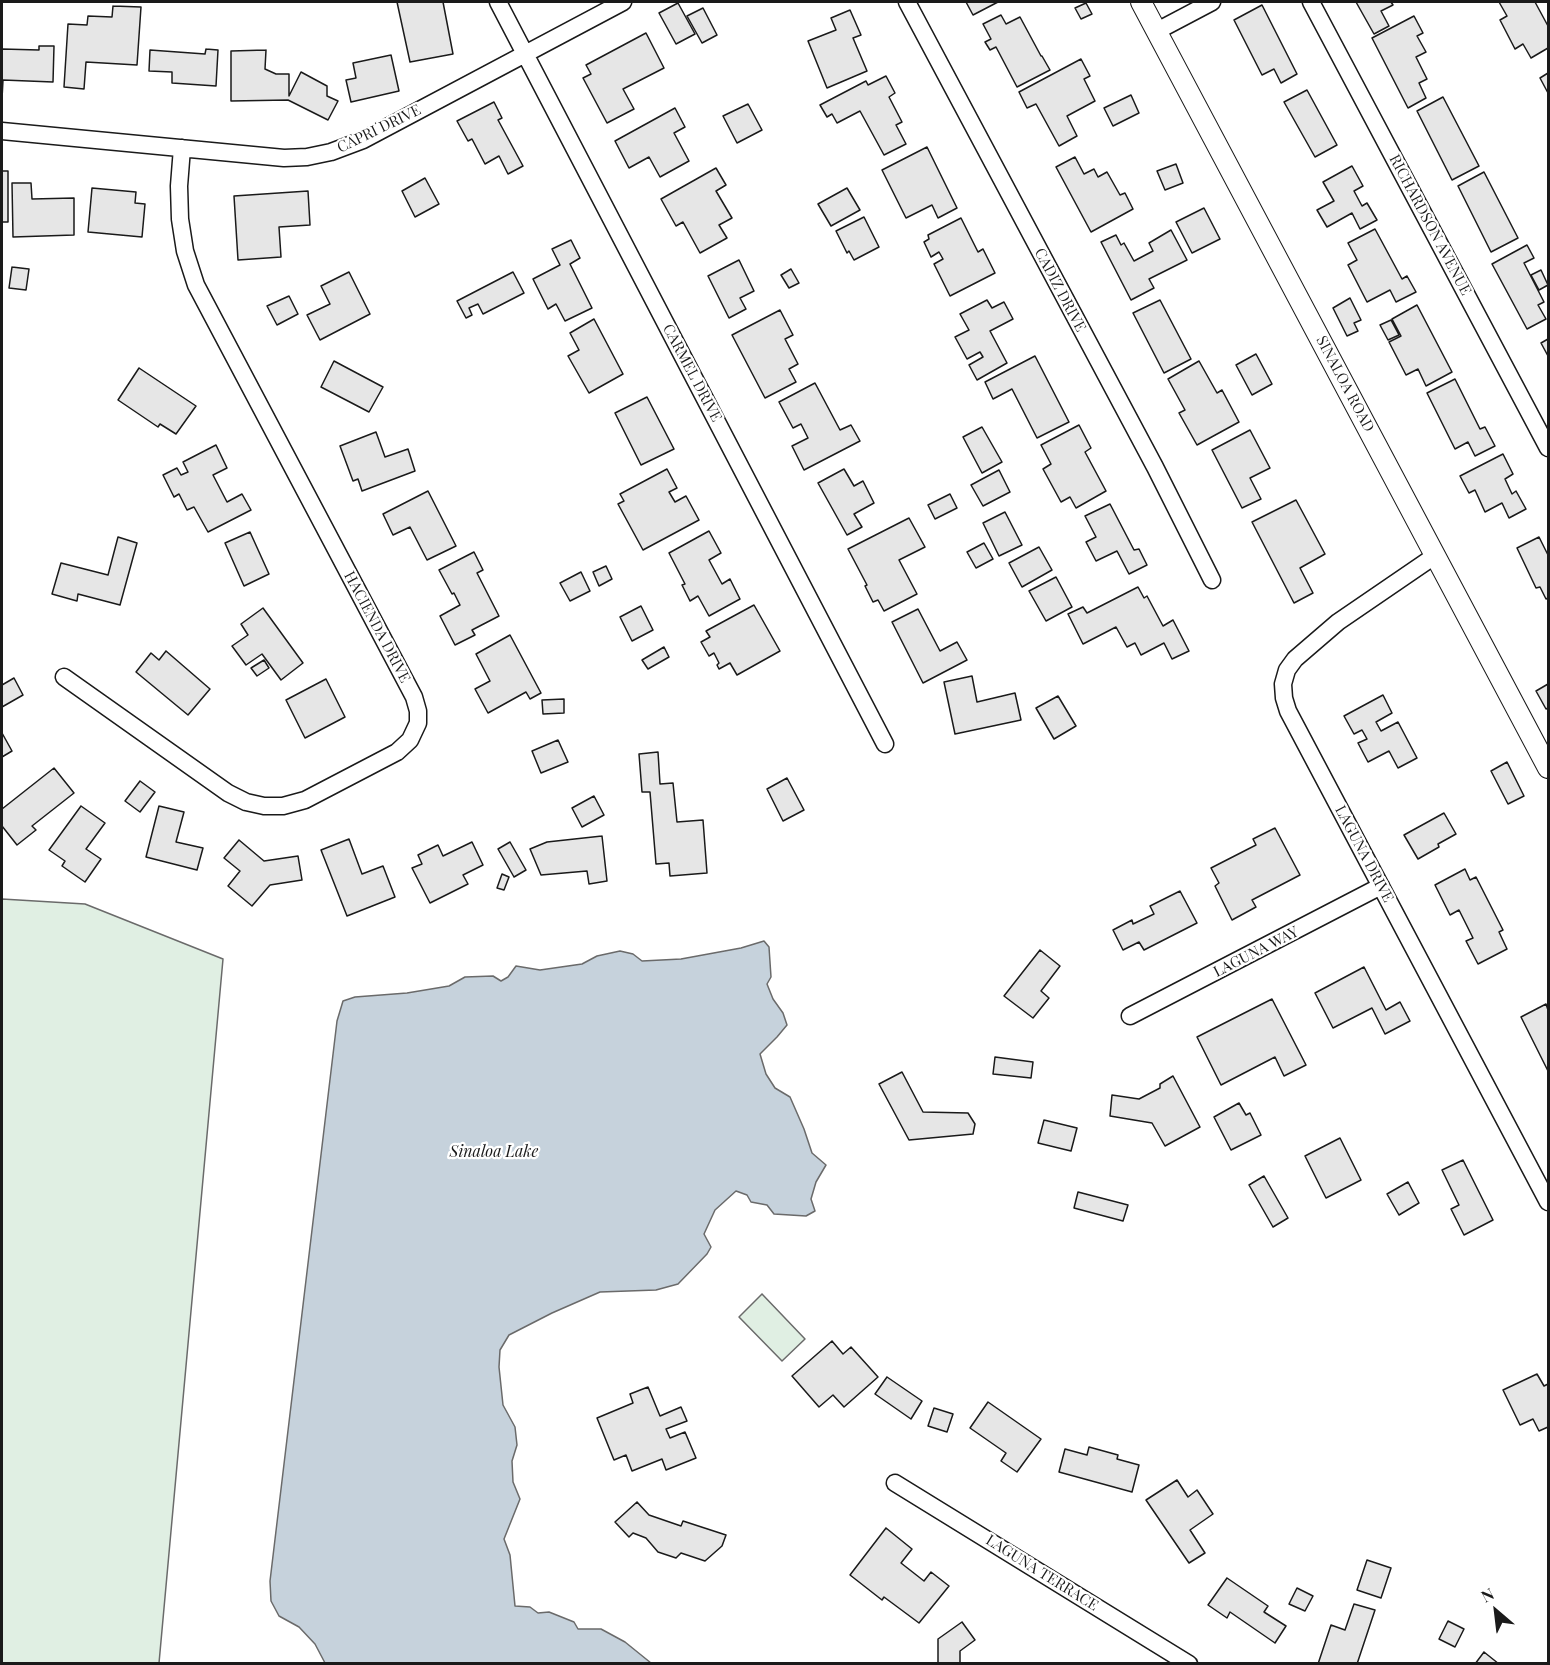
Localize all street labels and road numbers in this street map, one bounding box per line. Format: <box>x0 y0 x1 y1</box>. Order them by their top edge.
street label: CAPRI DRIVE <box>334 101 424 157</box>
street label: RICHARDSON AVENUE <box>1385 152 1475 298</box>
street label: CADIZ DRIVE <box>1030 245 1090 335</box>
street label: CARMEL DRIVE <box>659 321 725 425</box>
street label: SINALOA ROAD <box>1312 333 1378 435</box>
street label: HACIENDA DRIVE <box>340 568 414 686</box>
street label: LAGUNA DRIVE <box>1331 803 1397 905</box>
street label: LAGUNA WAY <box>1211 923 1301 981</box>
street label: LAGUNA TERRACE <box>982 1531 1102 1615</box>

